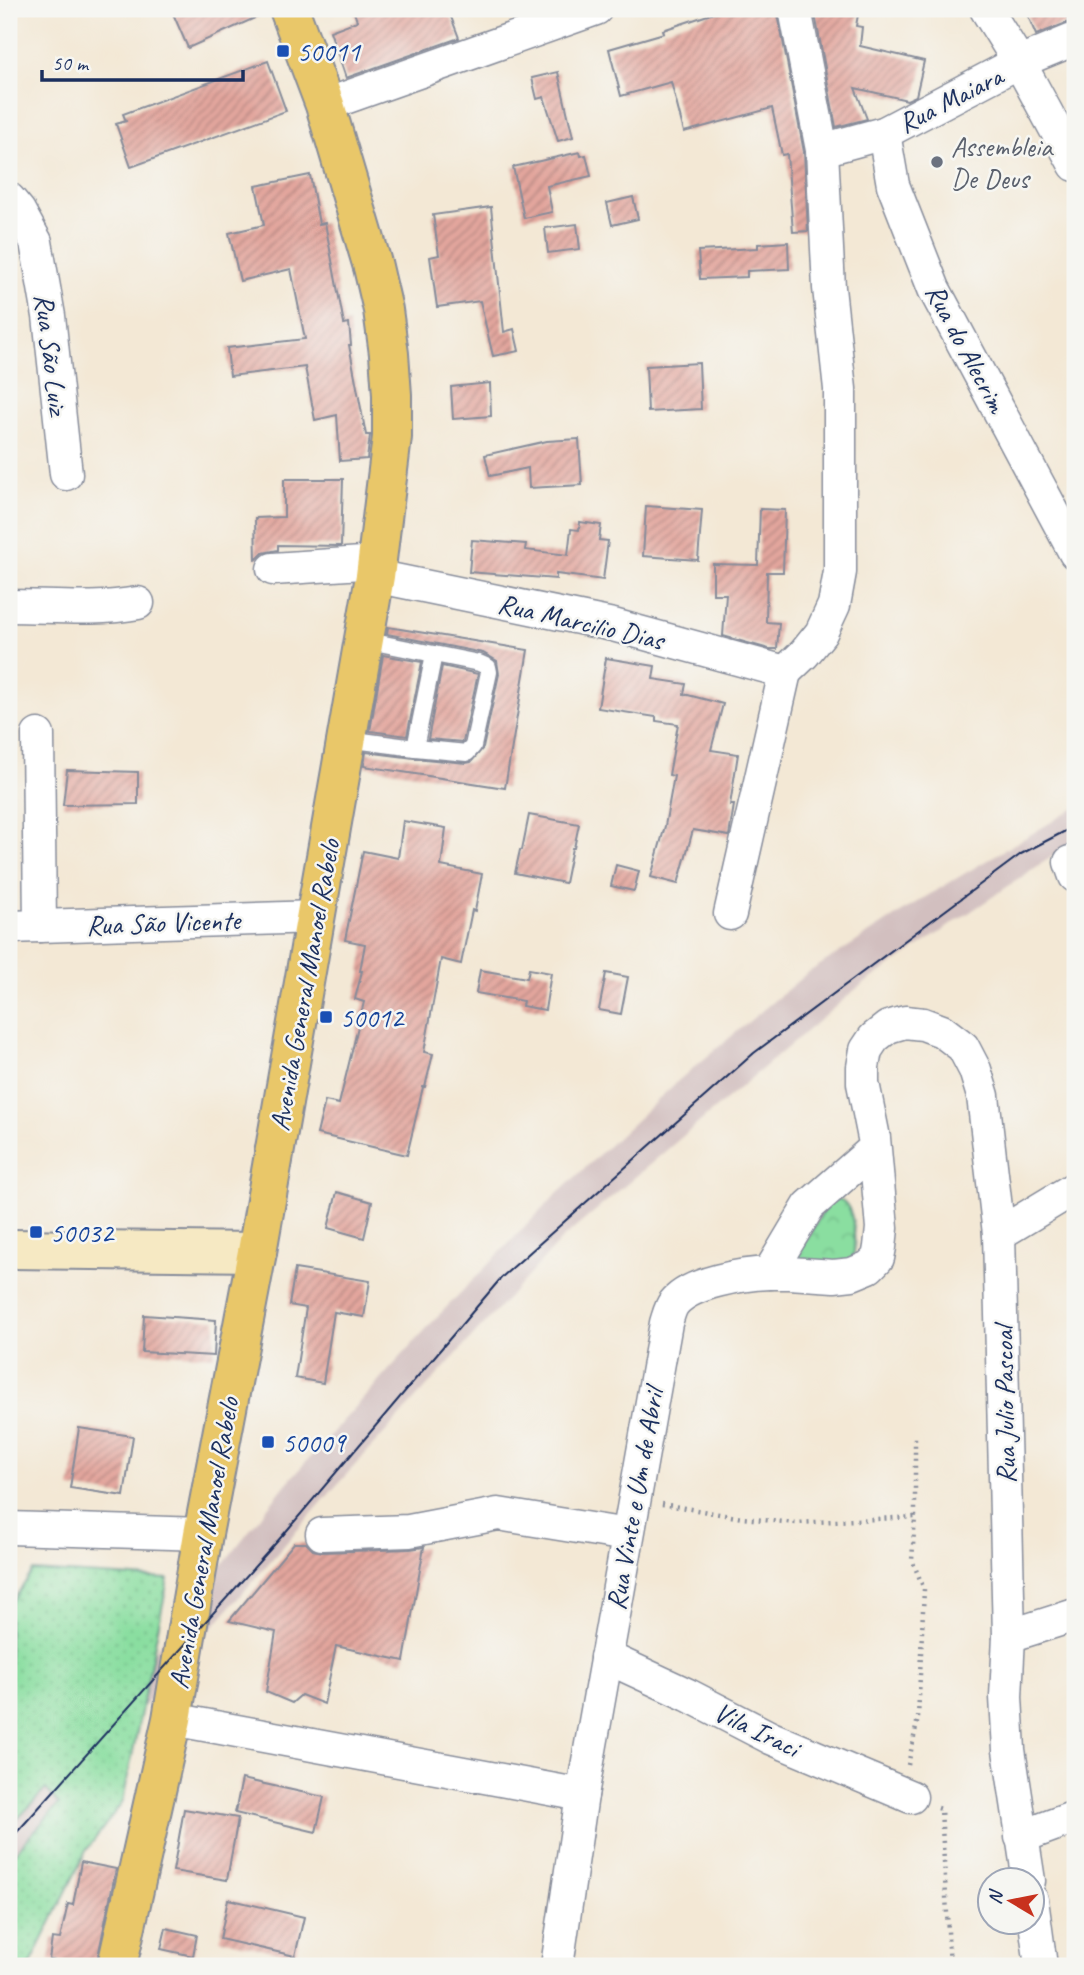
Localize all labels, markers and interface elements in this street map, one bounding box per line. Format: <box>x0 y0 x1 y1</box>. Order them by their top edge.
place label: 50011 <box>297 34 361 69</box>
scale bar <box>42 38 243 82</box>
marker: 50011 <box>275 43 291 59</box>
text: 50 m <box>52 50 90 76</box>
street label: Rua Maiara <box>892 57 1010 141</box>
place label: Assembleia De Deus <box>951 129 1054 196</box>
marker: Assembleia De Deus <box>929 154 945 170</box>
street label: Rua do Alecrim <box>918 278 1016 420</box>
street label: Rua São Luiz <box>27 292 77 420</box>
street label: Rua Marcilio Dias <box>495 585 669 658</box>
street label: Avenida General Manoel Rabelo <box>262 835 348 1134</box>
street label: Rua São Vicente <box>85 902 242 943</box>
place label: 50012 <box>340 1000 405 1035</box>
marker: 50012 <box>318 1009 334 1025</box>
place label: 50032 <box>50 1215 115 1250</box>
marker: 50032 <box>28 1224 44 1240</box>
street label: Rua Julio Pascoal <box>986 1321 1023 1484</box>
street label: Rua Vinte e Um de Abril <box>598 1380 672 1613</box>
street label: Avenida General Manoel Rabelo <box>161 1393 247 1692</box>
place label: 50009 <box>282 1425 347 1460</box>
marker: 50009 <box>260 1434 276 1450</box>
street label: Vila Iraci <box>709 1694 808 1767</box>
north arrow <box>976 1867 1046 1937</box>
text: N <box>982 1887 1009 1906</box>

